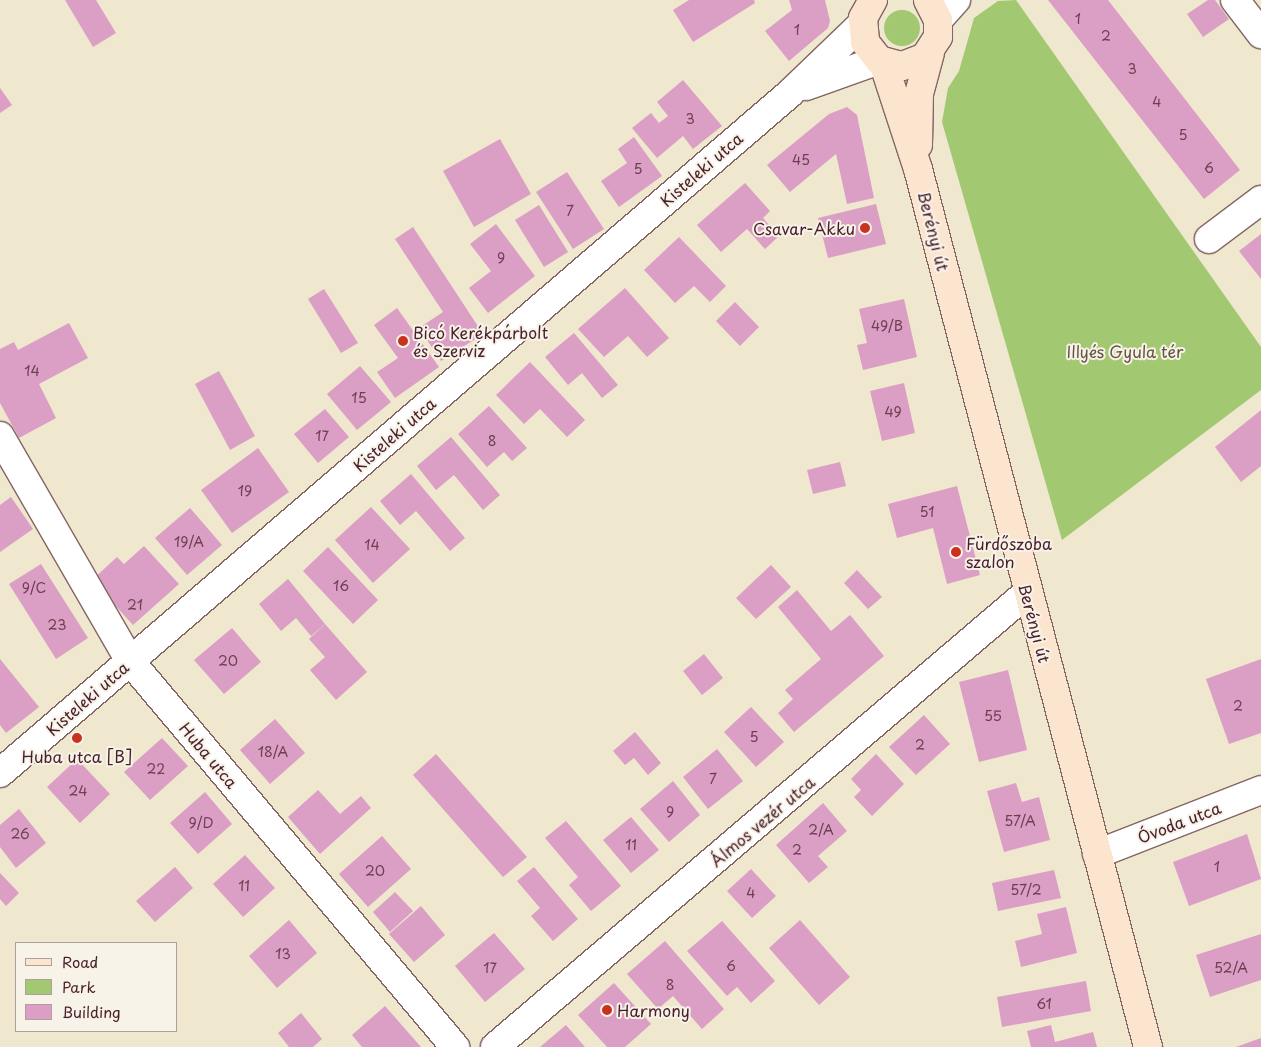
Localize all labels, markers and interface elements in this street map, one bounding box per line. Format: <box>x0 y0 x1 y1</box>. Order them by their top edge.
house number: 1 <box>1075 11 1081 27</box>
house number: 1 <box>794 22 800 38</box>
house number: 2 <box>1101 28 1111 44</box>
house number: 3 <box>1127 61 1137 77</box>
house number: 4 <box>1152 94 1162 110</box>
house number: 3 <box>685 111 695 127</box>
house number: 5 <box>1178 127 1188 143</box>
street label: Kisteleki utca <box>656 128 746 210</box>
house number: 45 <box>792 152 810 168</box>
house number: 6 <box>1204 160 1214 176</box>
house number: 5 <box>633 161 643 177</box>
street label: Berényi út <box>915 189 953 273</box>
house number: 7 <box>566 203 574 219</box>
place label: Csavar-Akku <box>753 218 855 238</box>
marker: Csavar-Akku <box>859 222 871 234</box>
house number: 9 <box>497 250 505 266</box>
house number: 49/B <box>871 318 903 334</box>
place label: Bicó Kerékpárbolt és Szerviz <box>413 322 550 360</box>
marker: Bicó Kerékpárbolt és Szerviz <box>397 335 409 347</box>
park label: Illyés Gyula tér <box>1067 341 1183 361</box>
house number: 14 <box>24 363 40 379</box>
house number: 15 <box>351 390 367 406</box>
street label: Kisteleki utca <box>349 393 439 475</box>
house number: 49 <box>884 404 902 420</box>
house number: 17 <box>315 428 329 444</box>
house number: 8 <box>488 433 496 449</box>
house number: 19 <box>238 483 252 499</box>
house number: 51 <box>920 504 934 520</box>
place label: Fürdőszoba szalon <box>966 533 1052 571</box>
house number: 19/A <box>174 534 204 550</box>
house number: 14 <box>364 537 380 553</box>
marker: Fürdőszoba szalon <box>950 546 962 558</box>
house number: 16 <box>333 578 349 594</box>
house number: 9/C <box>22 580 46 596</box>
street label: Berényi út <box>1015 581 1055 665</box>
house number: 21 <box>127 597 143 613</box>
house number: 23 <box>48 617 66 633</box>
house number: 20 <box>218 653 238 669</box>
street label: Kisteleki utca <box>42 657 132 739</box>
house number: 2 <box>1233 698 1243 714</box>
house number: 55 <box>984 708 1002 724</box>
street label: Huba utca <box>176 718 242 792</box>
house number: 5 <box>749 729 759 745</box>
marker: Huba utca [B] <box>71 732 83 744</box>
house number: 2 <box>915 737 925 753</box>
house number: 18/A <box>258 744 288 760</box>
place label: Huba utca [B] <box>21 746 133 766</box>
house number: 22 <box>147 761 165 777</box>
street label: Álmos vezér utca <box>706 771 818 871</box>
house number: 7 <box>709 771 717 787</box>
house number: 24 <box>69 783 87 799</box>
street label: Óvoda utca <box>1135 797 1223 847</box>
house number: 9 <box>666 804 674 820</box>
house number: 57/A <box>1004 813 1036 829</box>
house number: 9/D <box>188 815 214 831</box>
house number: 2/A <box>808 822 834 838</box>
house number: 26 <box>10 826 30 842</box>
house number: 11 <box>625 837 637 853</box>
house number: 2 <box>792 842 802 858</box>
house number: 1 <box>1214 859 1220 875</box>
house number: 20 <box>365 863 385 879</box>
house number: 11 <box>238 878 250 894</box>
house number: 57/2 <box>1010 882 1042 898</box>
house number: 4 <box>746 885 756 901</box>
legend <box>15 942 178 1032</box>
house number: 13 <box>275 946 291 962</box>
text: Road <box>62 950 98 973</box>
house number: 6 <box>726 958 736 974</box>
house number: 17 <box>483 960 497 976</box>
house number: 52/A <box>1214 960 1248 976</box>
text: Park <box>62 975 96 998</box>
house number: 8 <box>666 977 674 993</box>
house number: 61 <box>1036 996 1052 1012</box>
text: Building <box>62 1000 121 1023</box>
place label: Harmony <box>617 1000 690 1020</box>
marker: Harmony <box>601 1004 613 1016</box>

